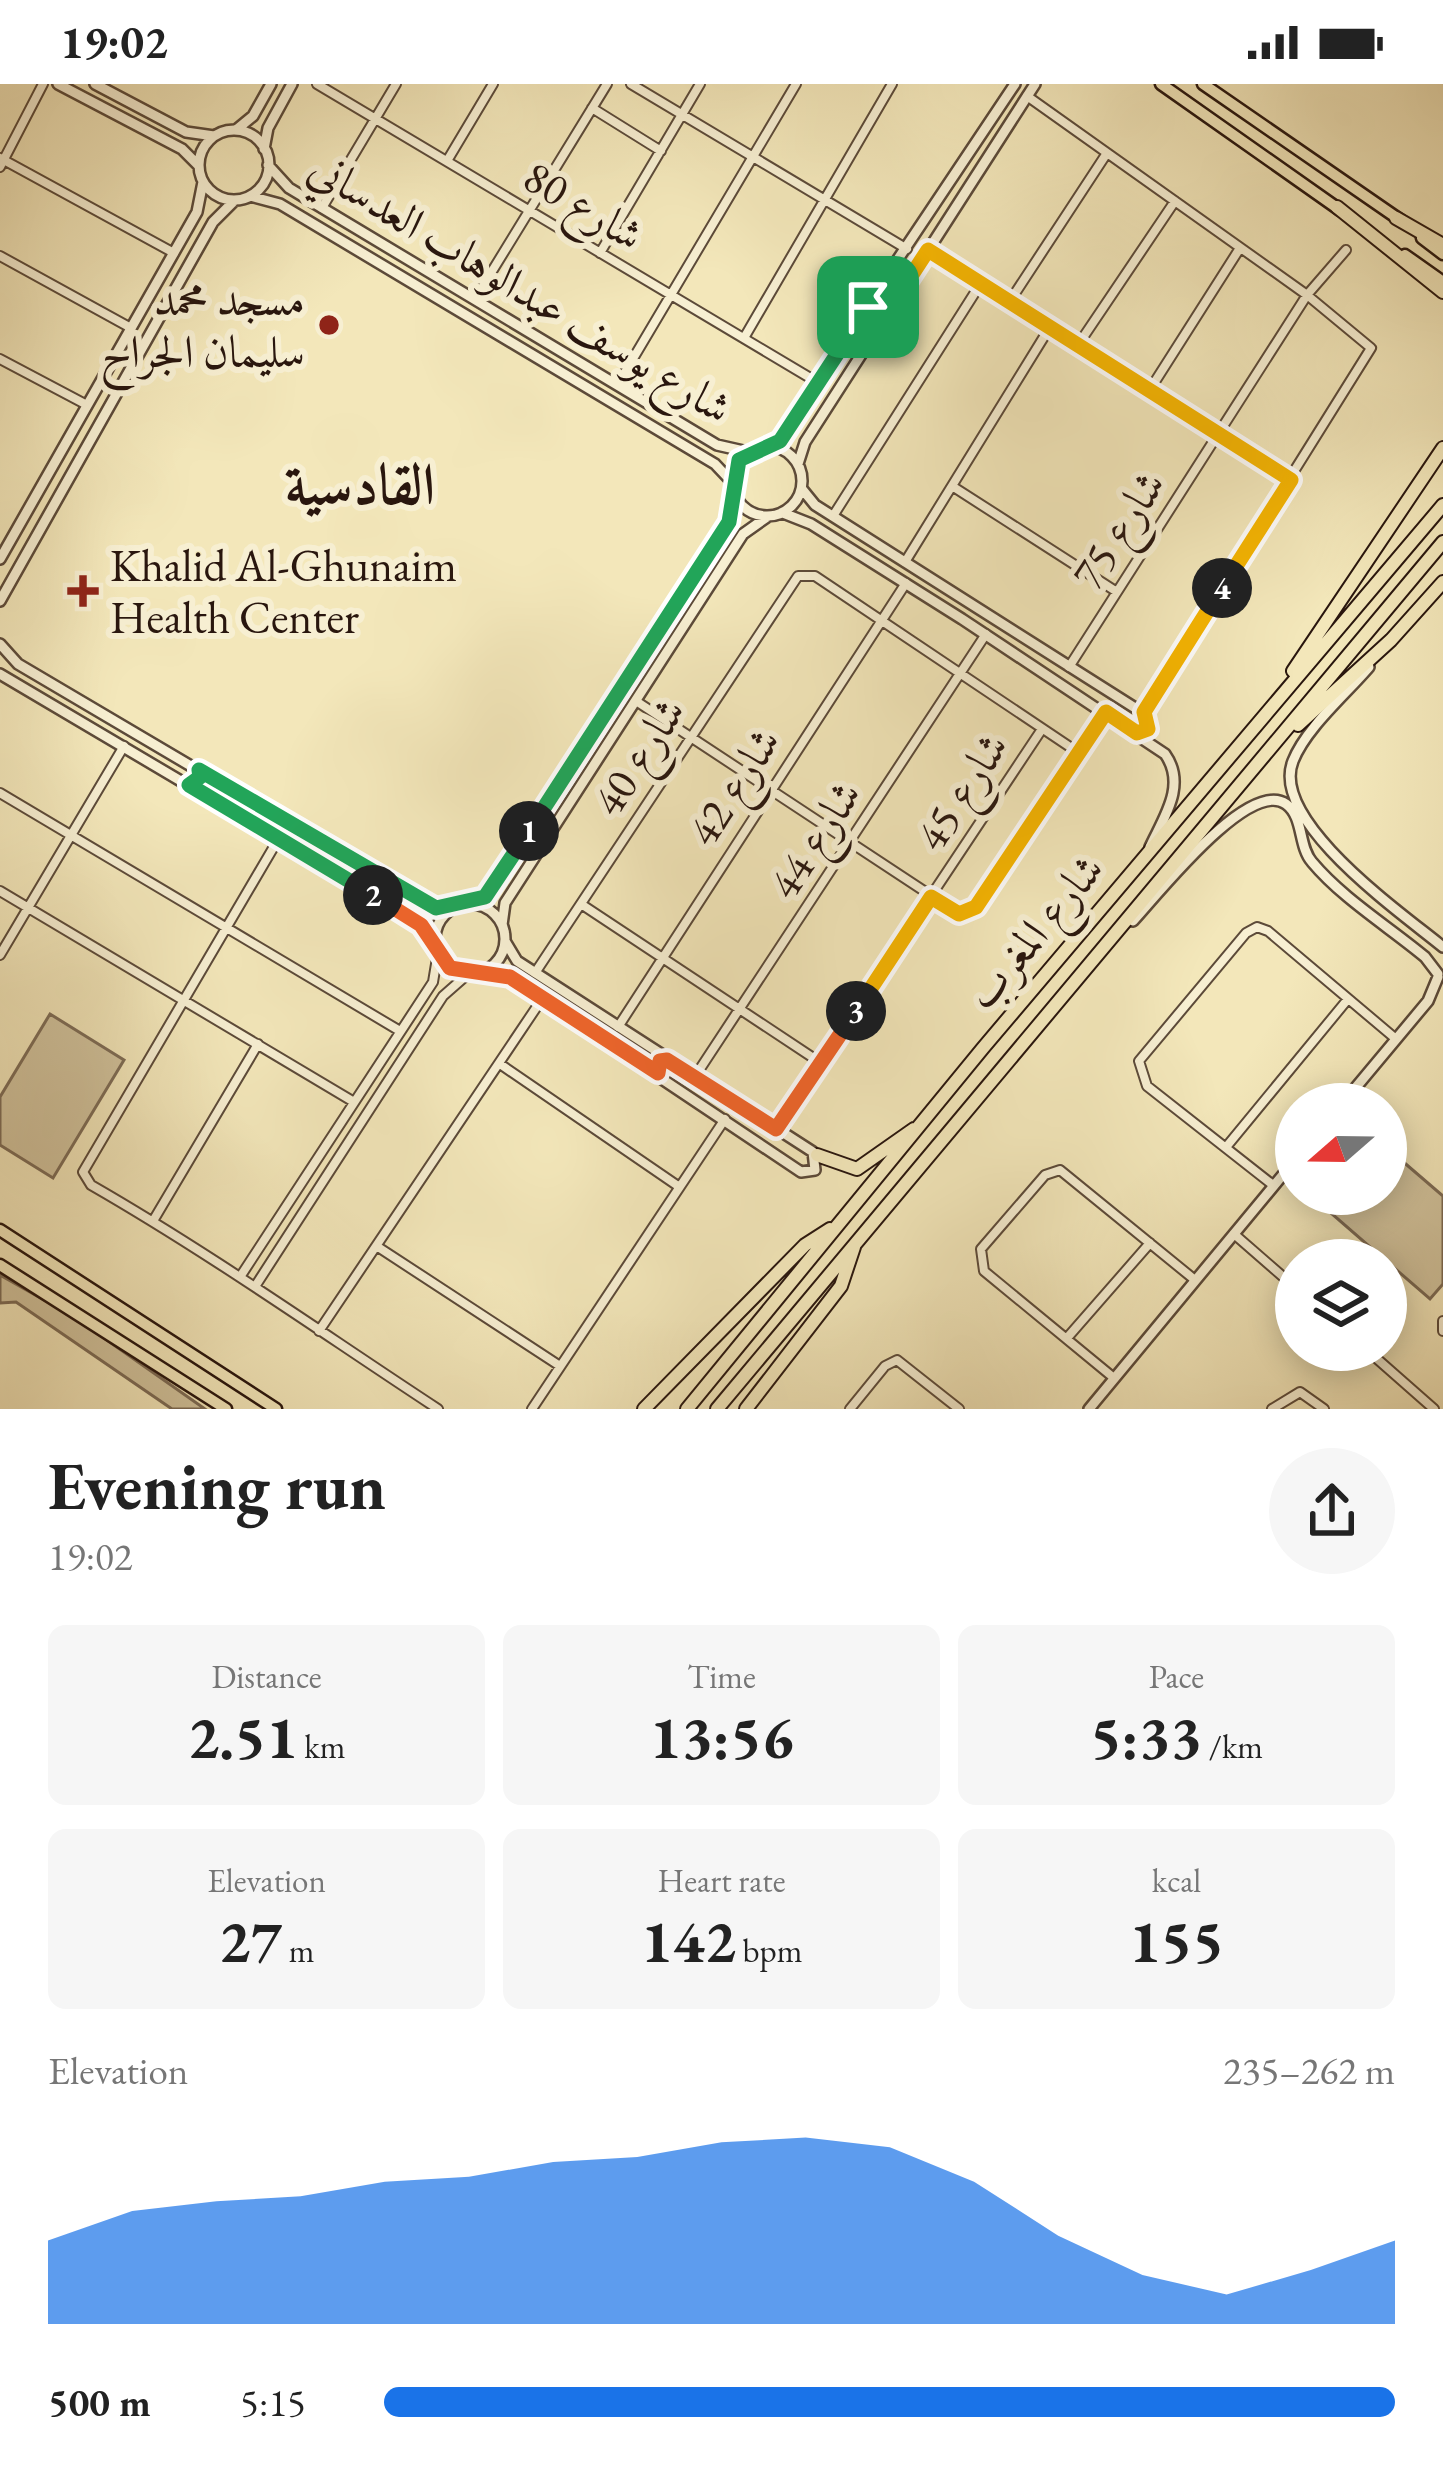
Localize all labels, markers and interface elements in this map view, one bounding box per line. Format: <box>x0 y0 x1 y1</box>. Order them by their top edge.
text: 19:02 <box>60 13 168 71</box>
street label: شارع يوسف عبدالوهاب العدساني <box>294 138 743 444</box>
street label: شارع 80 <box>509 147 655 271</box>
pin <box>817 256 919 358</box>
place label: مسجد محمد سليمان الجراح <box>101 270 305 392</box>
icon: arrive <box>835 274 901 340</box>
marker: مسجد محمد سليمان الجراح <box>316 312 342 338</box>
district label: القادسية <box>285 447 435 521</box>
street label: شارع 75 <box>1058 459 1185 604</box>
place label: Khalid Al-Ghunaim Health Center <box>110 536 457 646</box>
pin: 4 <box>1192 558 1252 618</box>
text: 4 <box>1213 566 1231 609</box>
marker: Khalid Al-Ghunaim Health Center <box>67 575 99 607</box>
street label: شارع 40 <box>578 686 705 831</box>
street label: شارع 42 <box>673 716 800 861</box>
street label: شارع 45 <box>901 721 1028 866</box>
street label: شارع 44 <box>754 769 881 914</box>
pin: 1 <box>499 801 559 861</box>
text: 1 <box>520 809 538 852</box>
street label: شارع المغرب <box>952 841 1123 1027</box>
pin: 2 <box>343 865 403 925</box>
text: 2 <box>364 873 382 916</box>
pin: 3 <box>826 981 886 1041</box>
text: 3 <box>847 989 865 1032</box>
north arrow <box>1275 1083 1407 1215</box>
map controls <box>1275 1083 1407 1371</box>
button: layers <box>1275 1239 1407 1371</box>
text: Evening run <box>48 1443 386 1529</box>
button: share <box>1269 1448 1395 1574</box>
text: 19:02 <box>48 1531 133 1582</box>
text: Distance <box>211 1655 322 1698</box>
text: Time <box>687 1655 756 1698</box>
text: Pace <box>1149 1655 1204 1698</box>
text: 2.51 <box>188 1698 298 1776</box>
text: 13:56 <box>650 1698 793 1776</box>
text: 5:33 <box>1090 1698 1202 1776</box>
text: km <box>298 1725 345 1768</box>
text: /km <box>1202 1725 1263 1768</box>
text: Elevation <box>207 1859 326 1902</box>
text: Heart rate <box>657 1859 786 1902</box>
text: kcal <box>1152 1859 1201 1902</box>
text: 27 <box>219 1902 282 1980</box>
text: 142 <box>641 1902 736 1980</box>
text: 155 <box>1129 1902 1224 1980</box>
text: m <box>282 1929 314 1972</box>
text: bpm <box>736 1929 802 1972</box>
text: Elevation <box>48 2045 188 2096</box>
text: 235–262 m <box>1223 2045 1395 2096</box>
text: 500 m <box>48 2377 151 2428</box>
text: 5:15 <box>240 2377 306 2428</box>

